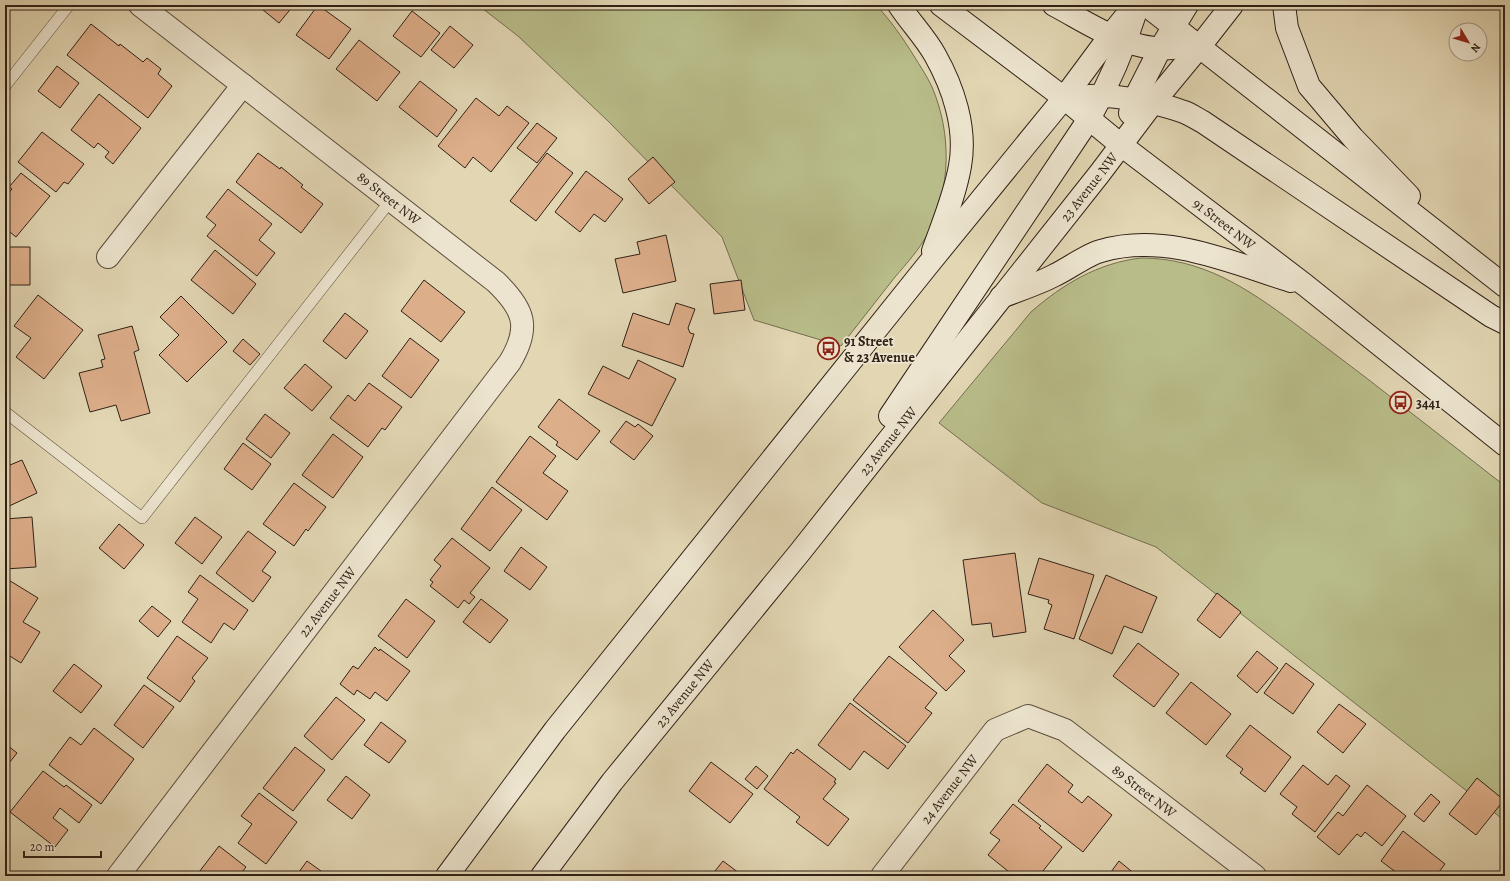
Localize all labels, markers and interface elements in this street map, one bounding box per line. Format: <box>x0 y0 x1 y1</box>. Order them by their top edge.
north arrow <box>1448 22 1488 62</box>
text: N <box>1467 40 1484 56</box>
street label: 23 Avenue NW <box>1056 148 1123 226</box>
street label: 89 Street NW <box>353 167 425 230</box>
street label: 91 Street NW <box>1189 194 1260 255</box>
place label: 91 Street & 23 Avenue <box>844 332 915 367</box>
bus stop icon: 91 Street & 23 Avenue <box>816 336 842 362</box>
bus stop icon: 3441 <box>1387 390 1413 416</box>
place label: 3441 <box>1416 394 1440 413</box>
street label: 23 Avenue NW <box>855 402 922 480</box>
street label: 22 Avenue NW <box>295 562 361 641</box>
street label: 23 Avenue NW <box>651 655 719 732</box>
street label: 24 Avenue NW <box>917 750 983 828</box>
street label: 89 Street NW <box>1108 761 1181 823</box>
scale bar <box>24 833 101 859</box>
text: 20 m <box>30 839 54 855</box>

